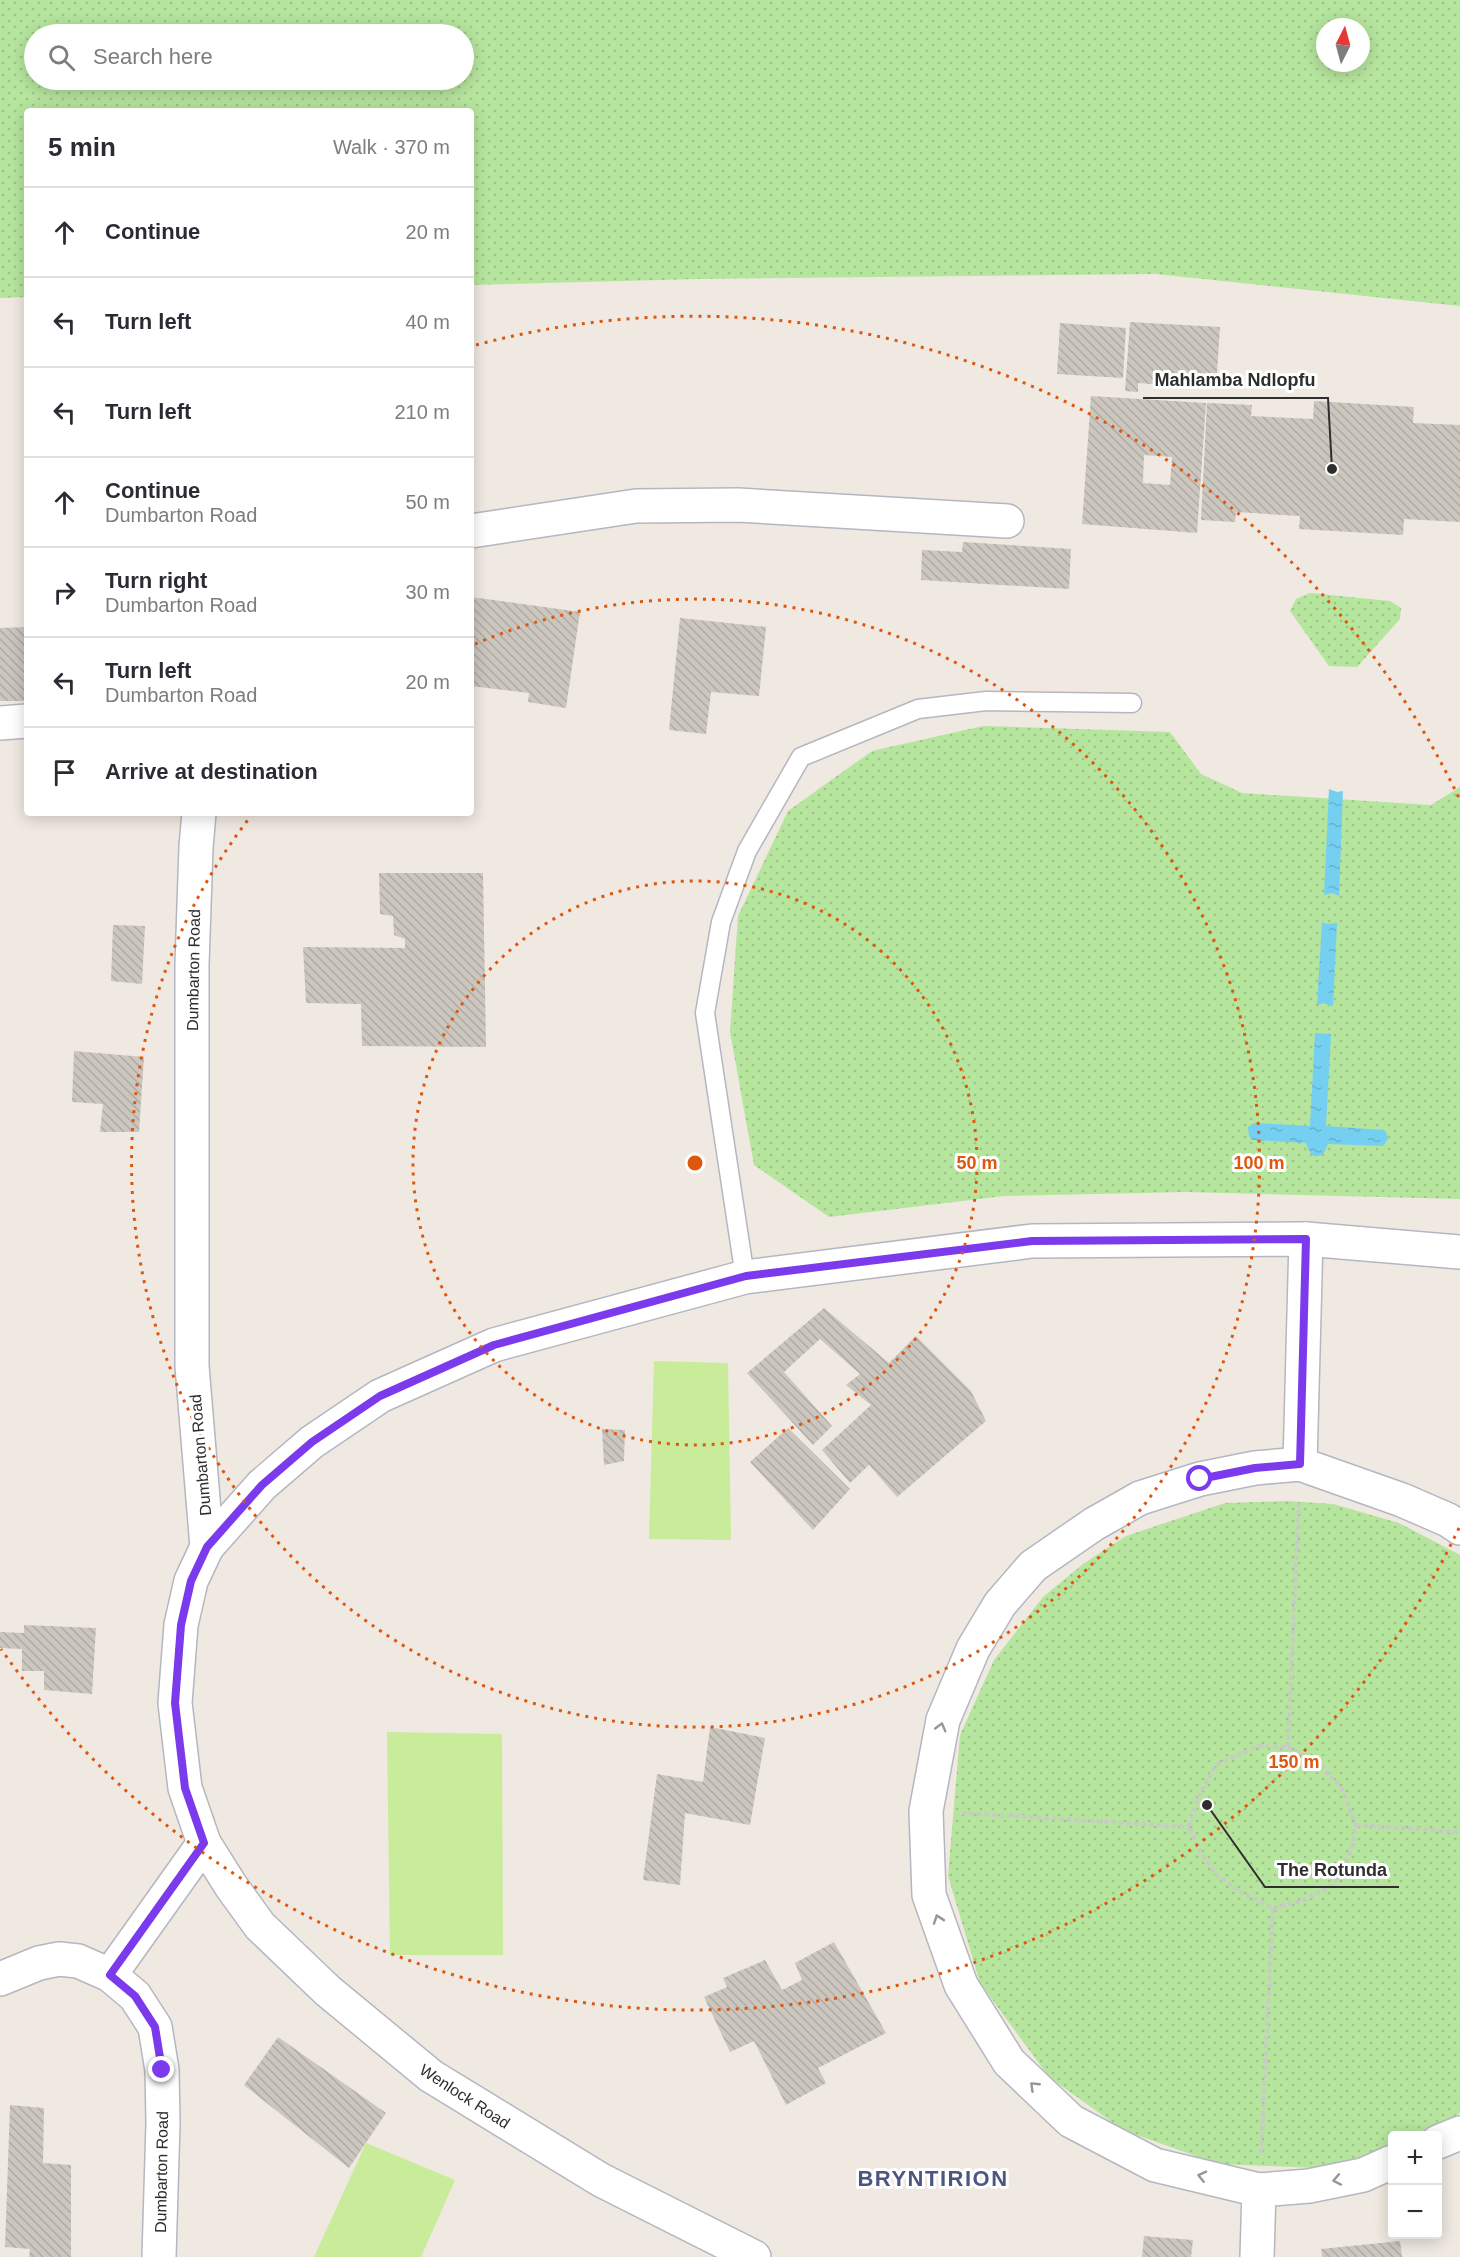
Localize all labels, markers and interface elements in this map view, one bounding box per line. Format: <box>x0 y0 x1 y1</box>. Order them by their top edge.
north arrow <box>1316 18 1370 72</box>
search box <box>24 24 474 90</box>
icon: search <box>45 41 78 74</box>
text: Search here <box>93 44 213 69</box>
text: 5 min <box>48 132 116 162</box>
text: Walk · 370 m <box>333 136 450 158</box>
icon: ahead <box>48 216 81 249</box>
text: Continue <box>105 219 200 244</box>
text: 20 m <box>406 221 450 243</box>
icon: left <box>48 306 81 339</box>
text: Turn left <box>105 309 191 334</box>
text: 40 m <box>406 311 450 333</box>
callout: Mahlamba Ndlopfu <box>1143 362 1328 398</box>
text: Mahlamba Ndlopfu <box>1155 370 1316 390</box>
icon: left <box>48 396 81 429</box>
text: Turn left <box>105 399 191 424</box>
text: 210 m <box>394 401 450 423</box>
text: Continue <box>105 478 200 503</box>
icon: ahead <box>48 486 81 519</box>
text: 50 m <box>406 491 450 513</box>
text: Dumbarton Road <box>105 504 257 526</box>
text: Turn right <box>105 568 207 593</box>
icon: right <box>48 576 81 609</box>
text: 30 m <box>406 581 450 603</box>
text: Dumbarton Road <box>105 594 257 616</box>
text: Turn left <box>105 658 191 683</box>
icon: left <box>48 666 81 699</box>
text: 20 m <box>406 671 450 693</box>
text: Dumbarton Road <box>105 684 257 706</box>
icon: arrive <box>48 756 81 789</box>
text: Arrive at destination <box>105 759 318 784</box>
street label: Dumbarton Road <box>184 909 203 1031</box>
centre of rings <box>685 1153 705 1173</box>
text: 50 m <box>956 1153 998 1173</box>
text: 100 m <box>1233 1153 1285 1173</box>
street label: Dumbarton Road <box>187 1394 214 1516</box>
route start <box>1186 1465 1212 1491</box>
one-way arrow <box>934 1722 947 1732</box>
text: 150 m <box>1268 1752 1320 1772</box>
callout: The Rotunda <box>1265 1851 1399 1887</box>
text: The Rotunda <box>1277 1860 1388 1880</box>
one-way arrow <box>932 1914 945 1925</box>
route end <box>148 2056 174 2082</box>
street label: Wenlock Road <box>417 2061 513 2132</box>
one-way arrow <box>1030 2082 1041 2093</box>
street label: Dumbarton Road <box>152 2111 171 2233</box>
map controls <box>1388 2131 1442 2239</box>
button: + <box>1388 2131 1442 2185</box>
district label: BRYNTIRION <box>857 2166 1009 2191</box>
one-way arrow <box>1198 2171 1208 2184</box>
one-way arrow <box>1332 2173 1342 2186</box>
button: − <box>1388 2185 1442 2239</box>

